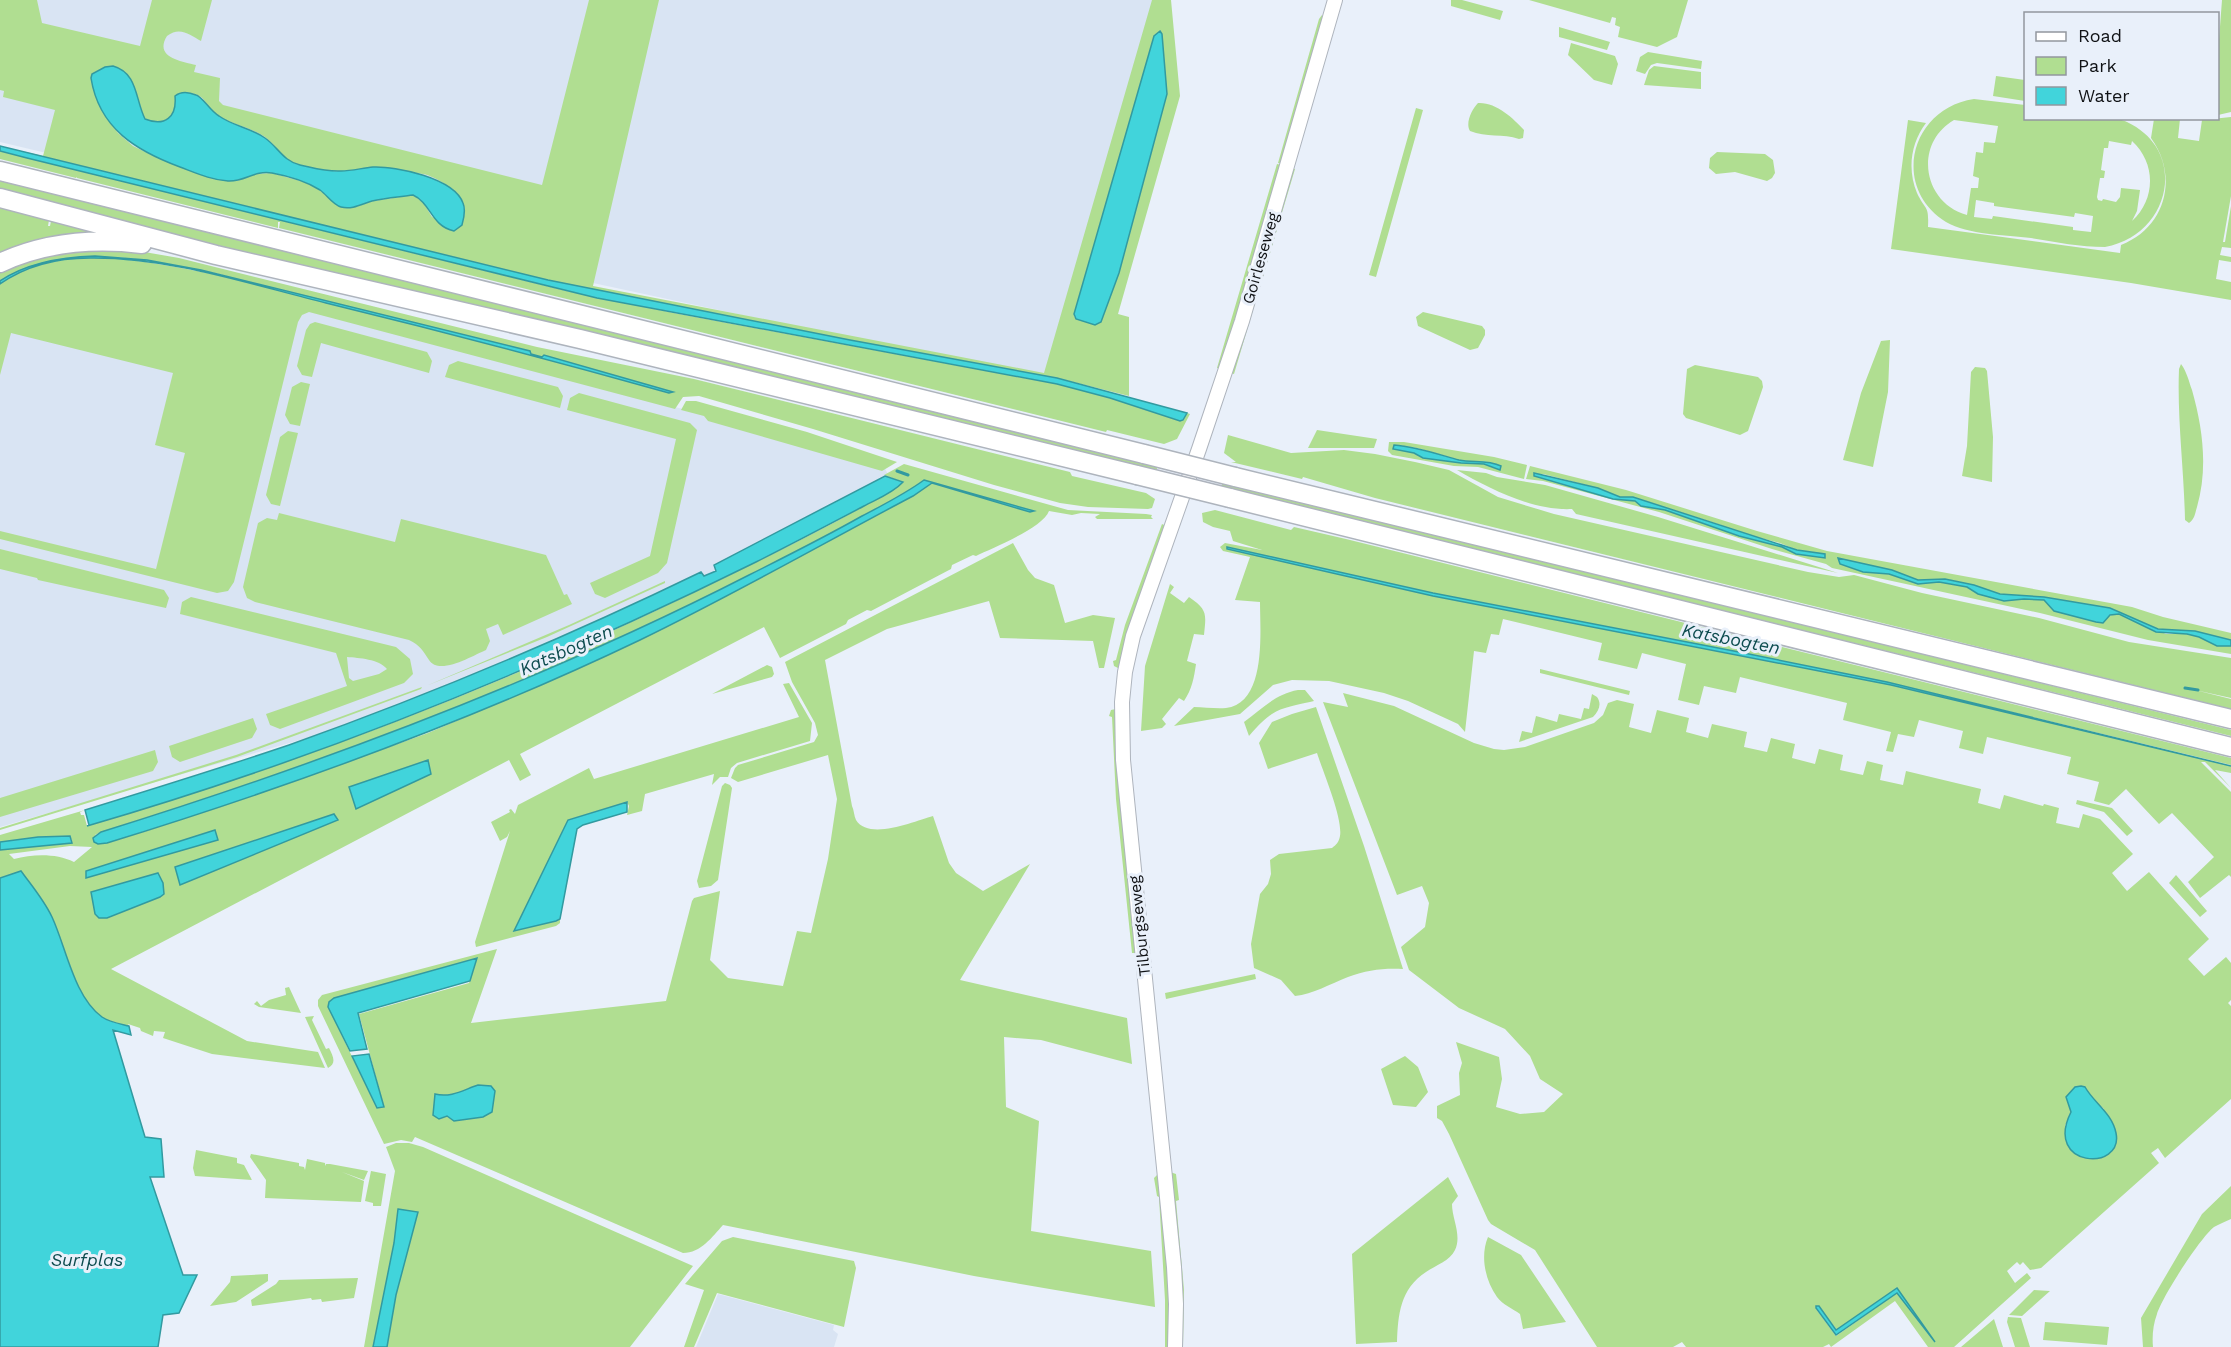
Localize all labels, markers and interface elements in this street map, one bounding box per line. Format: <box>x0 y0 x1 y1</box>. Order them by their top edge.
legend <box>2024 12 2219 120</box>
text: Road <box>2078 25 2122 46</box>
text: Park <box>2078 55 2117 76</box>
text: Water <box>2078 85 2130 106</box>
street label: Goirleseweg <box>1238 210 1283 306</box>
water label: Katsbogten <box>1680 619 1782 658</box>
water label: Katsbogten <box>516 620 615 679</box>
street label: Tilburgseweg <box>1125 874 1154 977</box>
water label: Surfplas <box>51 1249 123 1270</box>

